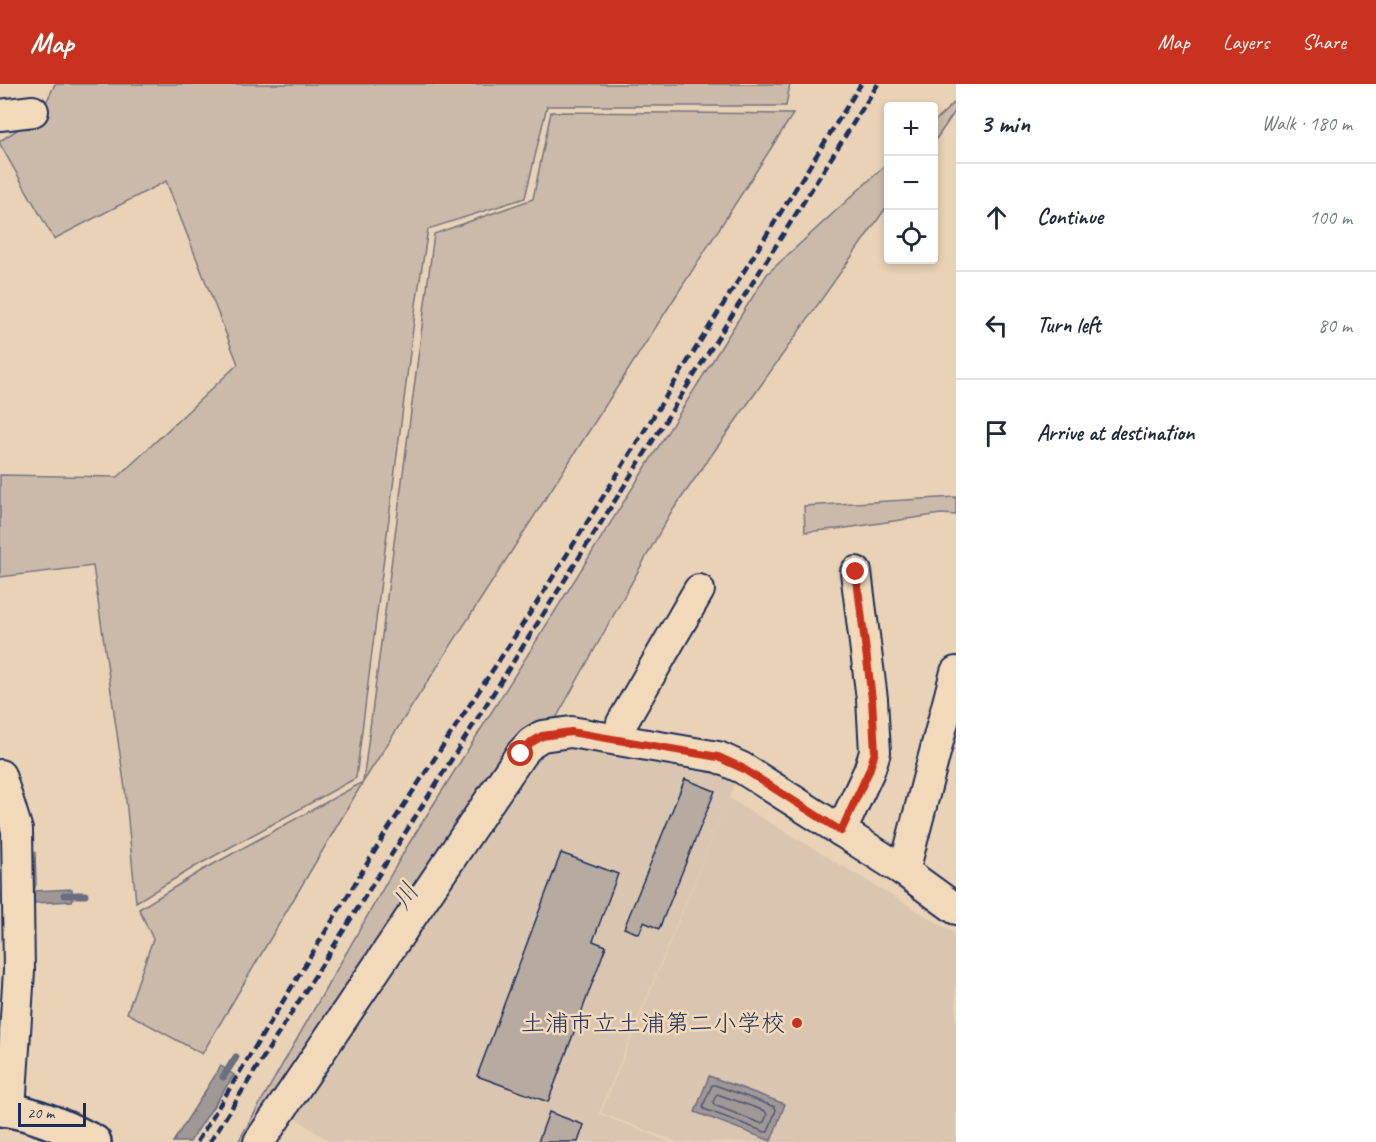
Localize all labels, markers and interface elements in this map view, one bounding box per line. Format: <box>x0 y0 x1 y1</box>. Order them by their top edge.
text: Map <box>30 25 73 60</box>
text: Map <box>1157 29 1190 55</box>
text: Layers <box>1223 29 1269 55</box>
text: Share <box>1302 29 1346 55</box>
map controls <box>884 102 938 264</box>
button: + <box>884 102 938 156</box>
text: 3 min <box>980 107 1030 140</box>
text: Walk · 180 m <box>1262 111 1352 136</box>
button: − <box>884 156 938 210</box>
icon: ahead <box>980 201 1013 234</box>
text: Continue <box>1037 203 1103 231</box>
text: 100 m <box>1309 205 1352 230</box>
button: locate <box>884 210 938 264</box>
icon: left <box>980 309 1013 342</box>
text: Turn left <box>1037 311 1101 339</box>
text: 80 m <box>1318 313 1352 338</box>
icon: arrive <box>980 417 1013 450</box>
text: Arrive at destination <box>1037 419 1194 447</box>
route end <box>842 558 868 584</box>
route start <box>507 740 533 766</box>
water label: 川 <box>384 876 426 916</box>
place label: 土浦市立土浦第二小学校 <box>521 1008 785 1038</box>
marker: 土浦市立土浦第二小学校 <box>790 1016 804 1030</box>
scale bar <box>18 1100 86 1128</box>
text: 20 m <box>27 1103 54 1123</box>

